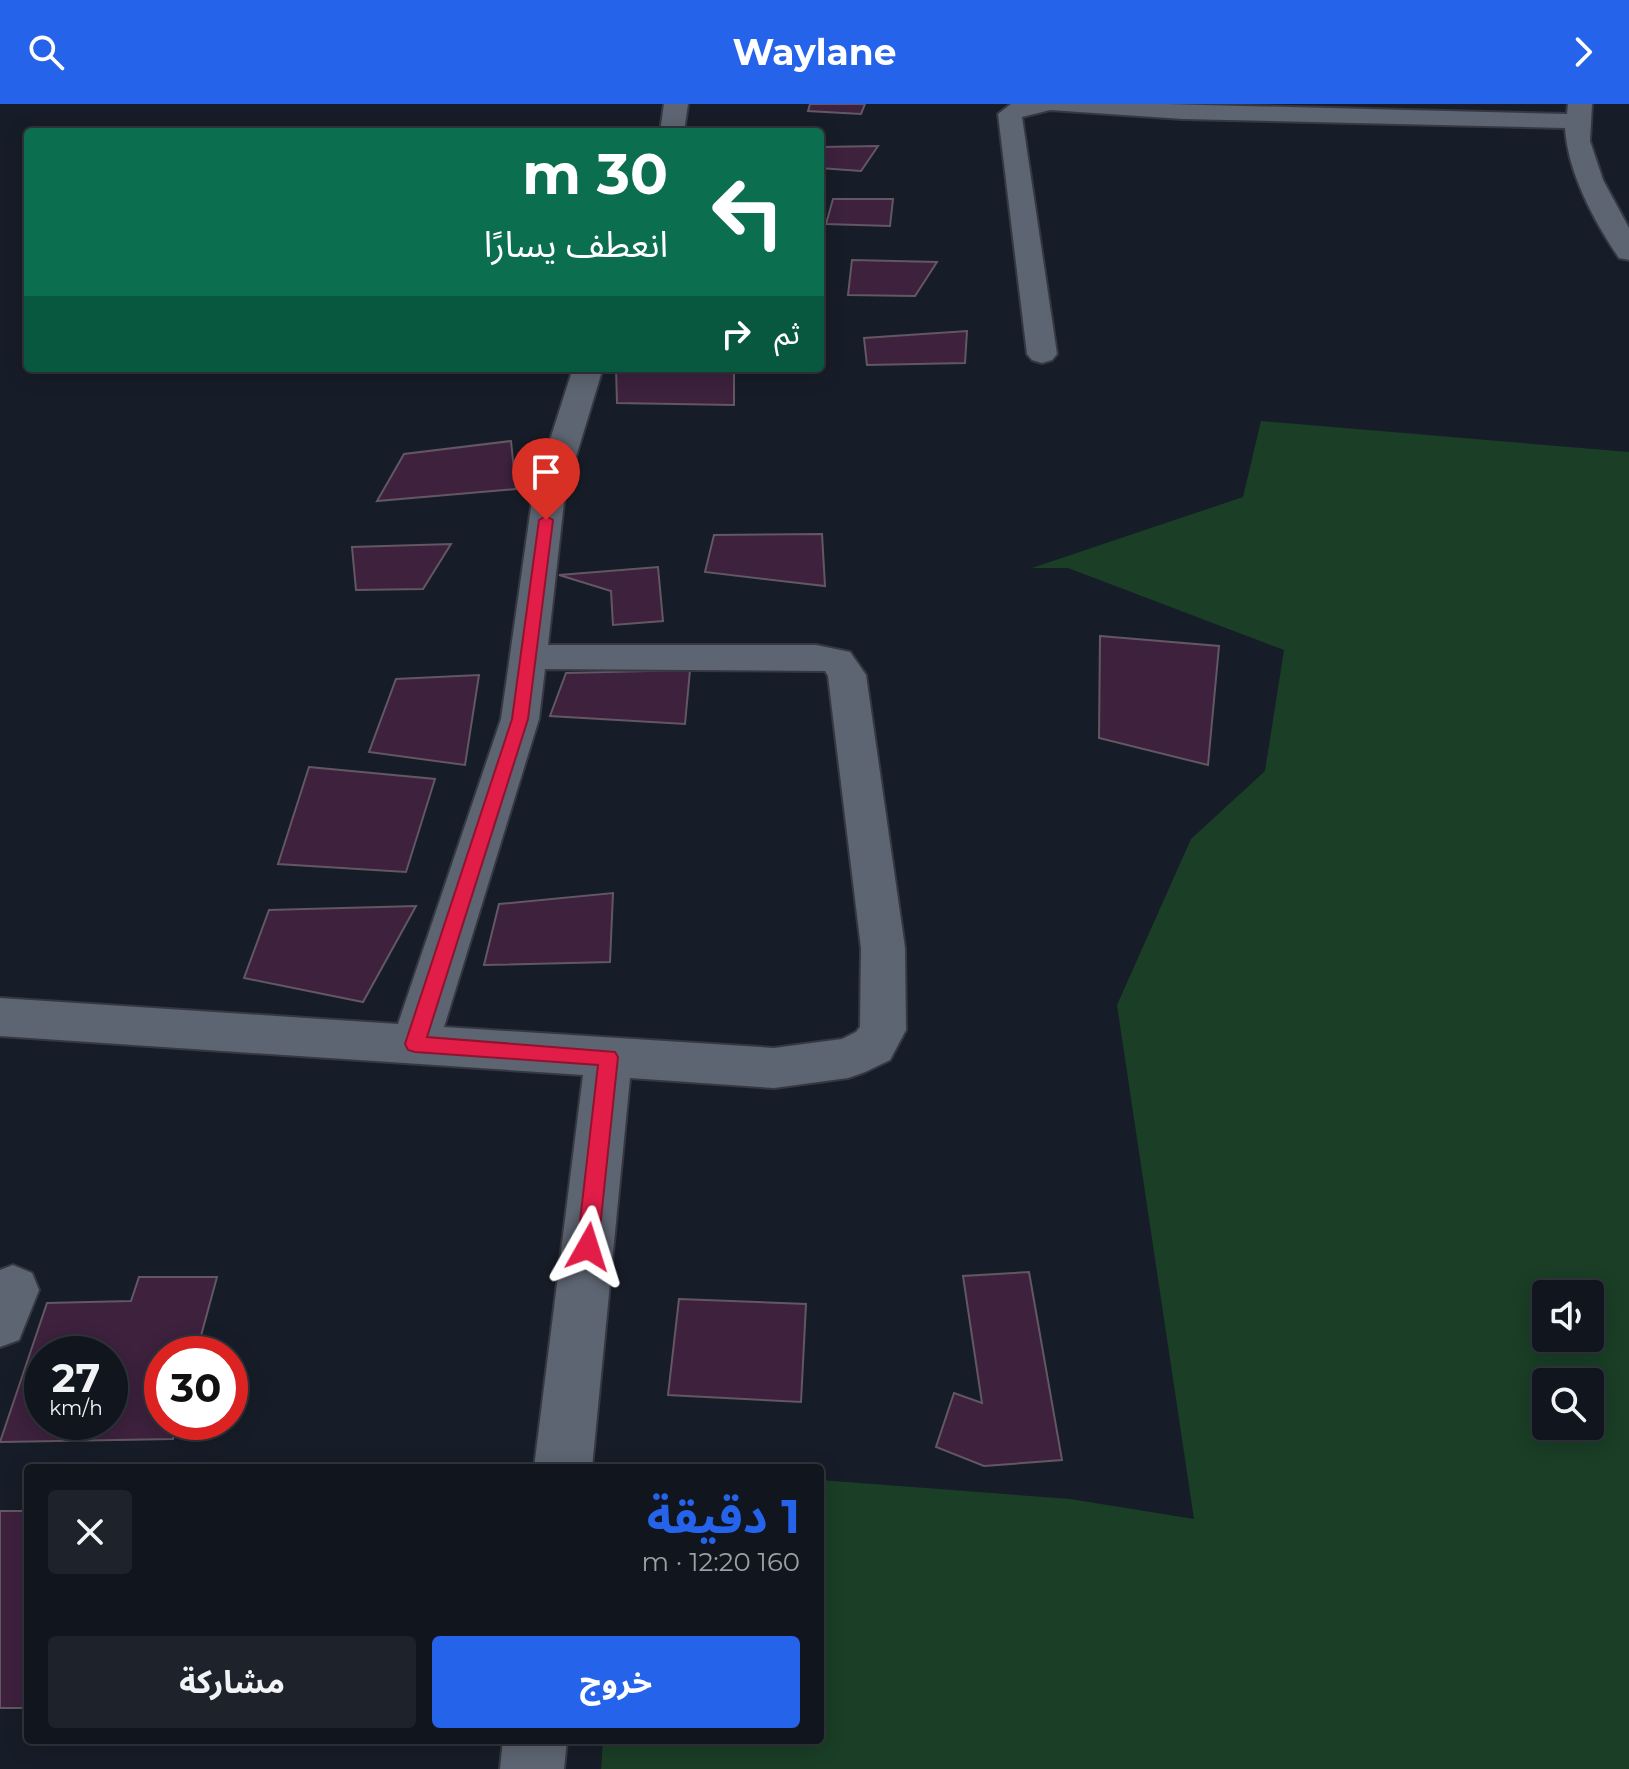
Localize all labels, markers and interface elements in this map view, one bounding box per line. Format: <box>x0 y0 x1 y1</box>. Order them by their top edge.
icon: search <box>24 30 68 74</box>
text: Waylane <box>732 30 897 74</box>
icon: forward <box>1561 30 1605 74</box>
text: 30 m <box>522 140 668 208</box>
icon: left <box>696 160 800 264</box>
text: انعطف يسارًا <box>484 222 668 266</box>
icon: right <box>714 312 758 356</box>
text: ثم <box>774 315 800 352</box>
pin <box>512 438 580 520</box>
icon: arrive <box>524 450 568 494</box>
position arrow <box>546 1205 630 1289</box>
map controls <box>1532 1280 1604 1440</box>
button: sound <box>1532 1280 1604 1352</box>
speed limit sign: 30 <box>144 1336 248 1440</box>
text: 27 <box>52 1353 100 1402</box>
button: search <box>1532 1368 1604 1440</box>
text: km/h <box>49 1396 103 1420</box>
text: 1 دقيقة <box>647 1487 800 1545</box>
button: close <box>48 1490 132 1574</box>
text: 160 m · 12:20 <box>641 1546 800 1578</box>
button: مشاركة <box>48 1636 416 1728</box>
button: خروج <box>432 1636 800 1728</box>

